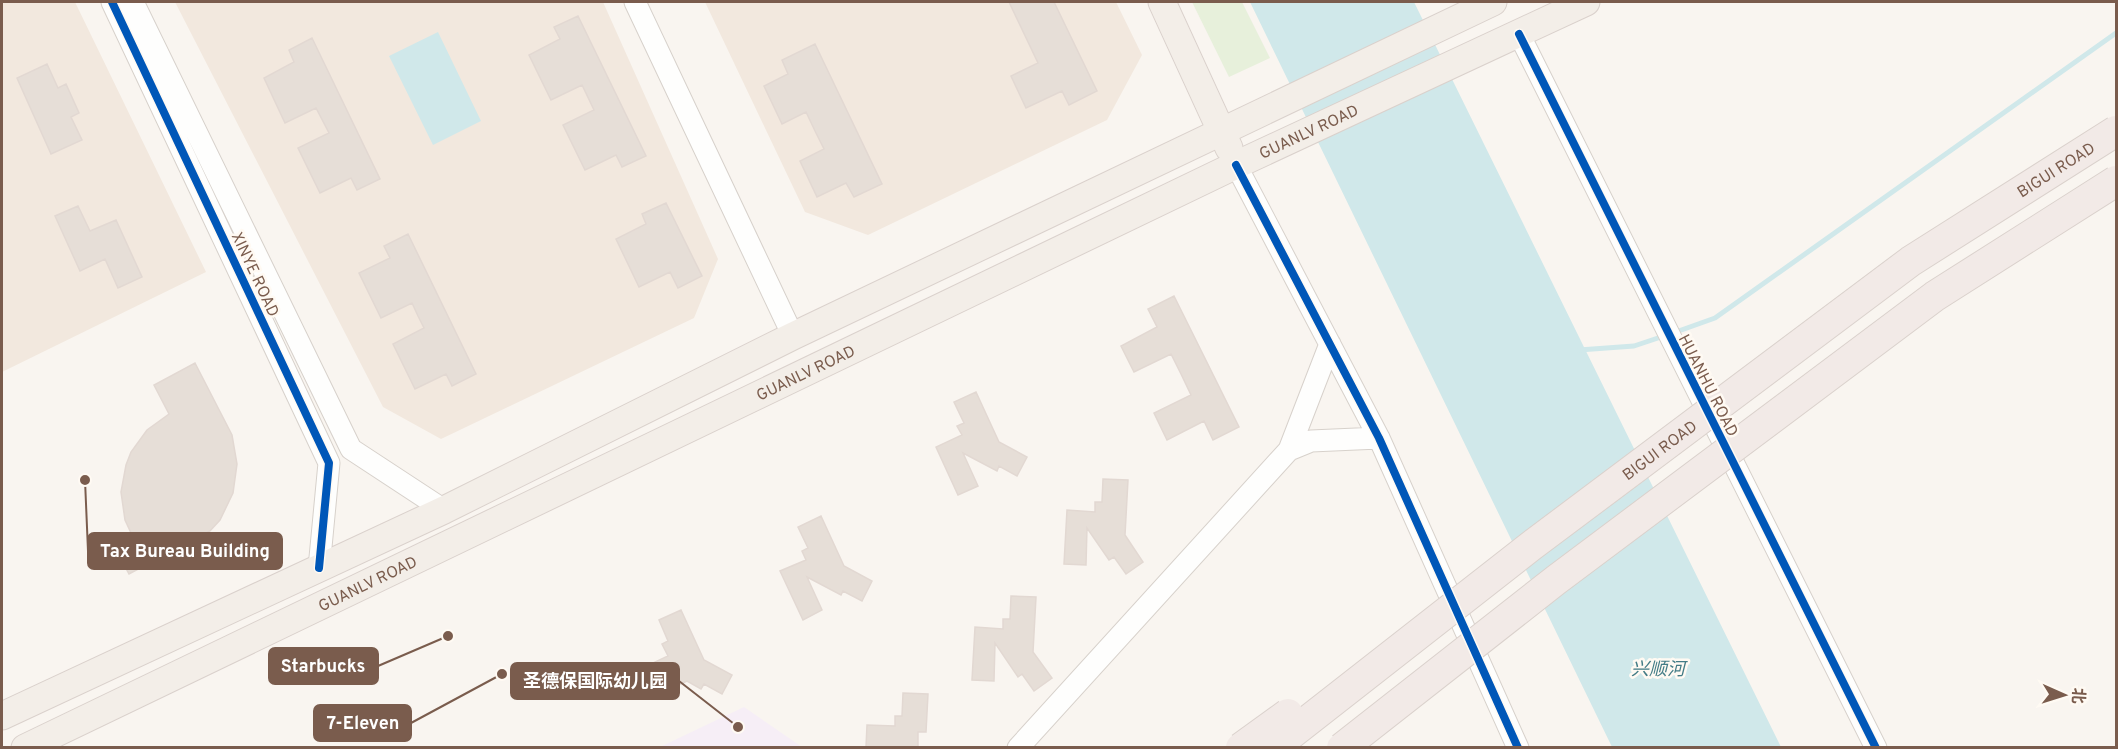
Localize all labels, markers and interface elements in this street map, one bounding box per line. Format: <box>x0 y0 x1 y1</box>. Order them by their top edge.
street label: GUANLV ROAD <box>1256 101 1362 165</box>
street label: BIGUI ROAD <box>2014 139 2099 203</box>
street label: XINYE ROAD <box>226 229 283 320</box>
street label: HUANHU ROAD <box>1673 331 1742 441</box>
street label: GUANLV ROAD <box>753 342 859 406</box>
street label: BIGUI ROAD <box>1619 417 1702 486</box>
callout: Tax Bureau Building <box>88 533 282 569</box>
text: Tax Bureau Building <box>100 541 270 564</box>
street label: GUANLV ROAD <box>316 553 421 617</box>
callout: Starbucks <box>269 648 378 684</box>
text: Starbucks <box>281 656 365 679</box>
water label: 兴顺河 <box>1631 659 1688 682</box>
callout: 圣德保国际幼儿园 <box>511 663 679 699</box>
north arrow <box>2034 665 2094 725</box>
text: 圣德保国际幼儿园 <box>523 671 667 694</box>
text: 北 <box>2067 687 2087 704</box>
callout: 7-Eleven <box>314 705 411 741</box>
text: 7-Eleven <box>327 713 399 736</box>

